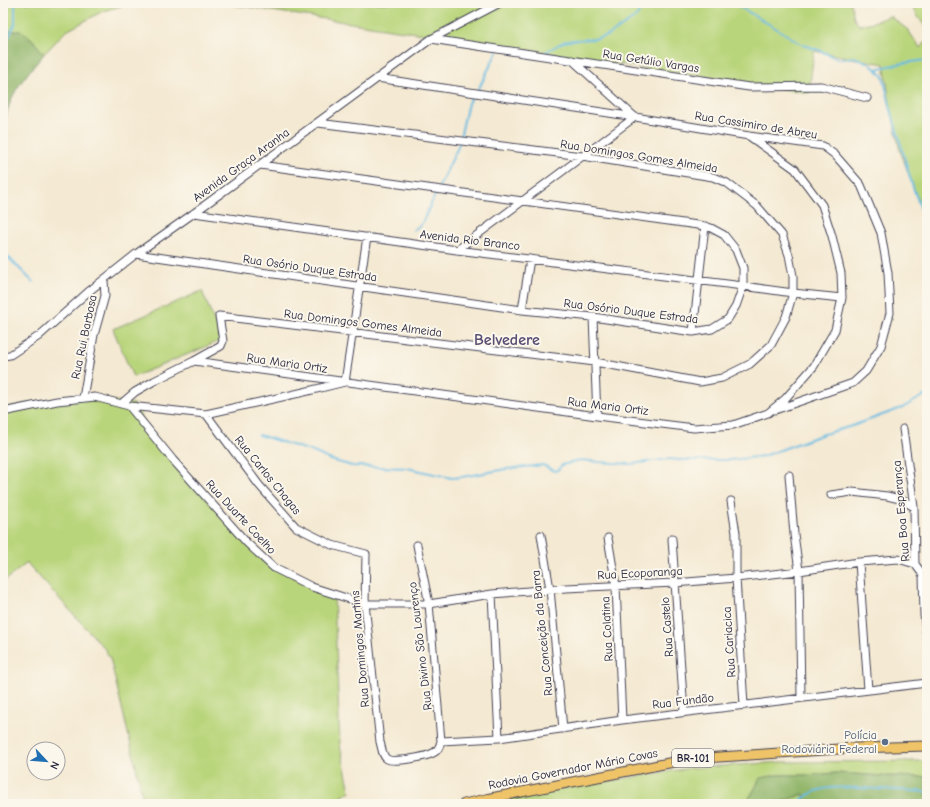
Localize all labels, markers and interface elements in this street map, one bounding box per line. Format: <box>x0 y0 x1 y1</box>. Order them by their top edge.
street label: Rua Getúlio Vargas <box>602 46 700 76</box>
street label: Rua Cassimiro de Abreu <box>694 108 818 142</box>
street label: Avenida Graça Aranha <box>190 125 292 205</box>
street label: Rua Domingos Gomes Almeida <box>559 137 719 175</box>
street label: Avenida Rio Branco <box>419 227 521 253</box>
street label: Rua Osório Duque Estrada <box>242 252 378 284</box>
street label: Rua Rui Barbosa <box>68 294 100 380</box>
street label: Rua Osório Duque Estrada <box>563 296 699 326</box>
street label: Rua Domingos Gomes Almeida <box>283 306 443 340</box>
district label: Belvedere <box>474 331 540 349</box>
street label: Rua Maria Ortiz <box>246 350 329 376</box>
street label: Rua Maria Ortiz <box>567 394 650 418</box>
street label: Rua Carlos Chagas <box>232 433 304 517</box>
street label: Rua Boa Esperança <box>890 460 912 562</box>
street label: Rua Duarte Coelho <box>203 477 279 557</box>
street label: Rua Ecoporanga <box>597 564 683 582</box>
street label: Rua Conceição da Barra <box>528 569 556 697</box>
street label: Rua Divino São Lourenço <box>405 581 435 711</box>
street label: Rua Domingos Martins <box>348 590 372 708</box>
street label: Rua Colatina <box>598 596 616 662</box>
street label: Rua Castelo <box>658 597 676 657</box>
street label: Rua Cariacica <box>720 606 738 678</box>
street label: Rua Fundão <box>651 690 715 712</box>
place label: Polícia Rodoviária Federal <box>781 728 877 756</box>
marker: Polícia Rodoviária Federal <box>880 737 890 747</box>
north arrow <box>26 741 66 781</box>
street label: Rodovia Governador Mário Covas <box>487 746 659 792</box>
road number: BR-101 <box>672 749 714 767</box>
text: N <box>47 759 62 771</box>

